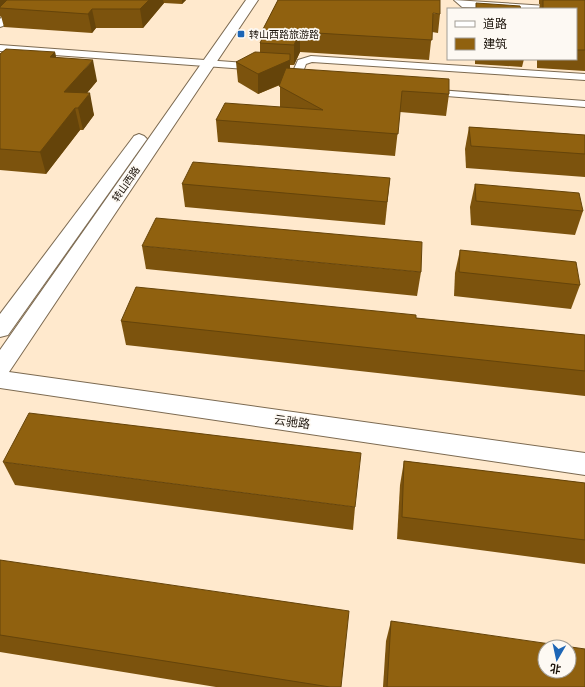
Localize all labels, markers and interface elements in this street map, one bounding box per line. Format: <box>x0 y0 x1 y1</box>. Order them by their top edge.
legend <box>447 8 577 60</box>
text: 道路 <box>483 17 507 31</box>
marker: 转山西路旅游路 <box>236 29 246 39</box>
place label: 转山西路旅游路 <box>249 29 319 40</box>
text: 建筑 <box>483 37 507 51</box>
street label: 转山西路 <box>110 164 142 204</box>
street label: 云驰路 <box>273 413 311 431</box>
north arrow <box>537 639 577 679</box>
text: 北 <box>549 661 562 676</box>

